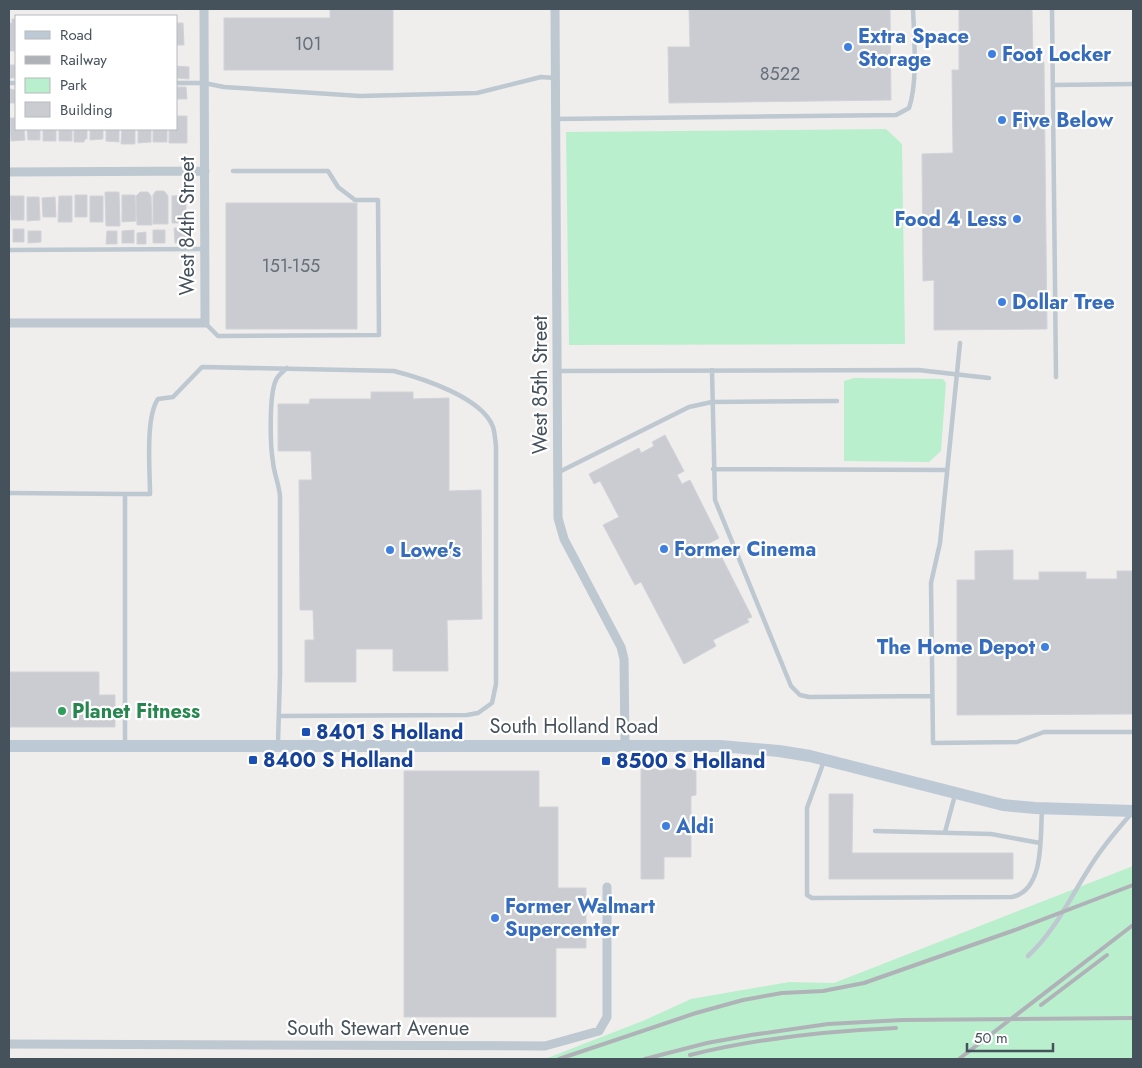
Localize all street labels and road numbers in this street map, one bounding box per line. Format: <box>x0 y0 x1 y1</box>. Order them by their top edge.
street label: West 84th Street <box>173 156 202 295</box>
street label: West 85th Street <box>526 316 555 454</box>
street label: South Holland Road <box>490 712 658 741</box>
street label: South Stewart Avenue <box>287 1014 469 1043</box>

